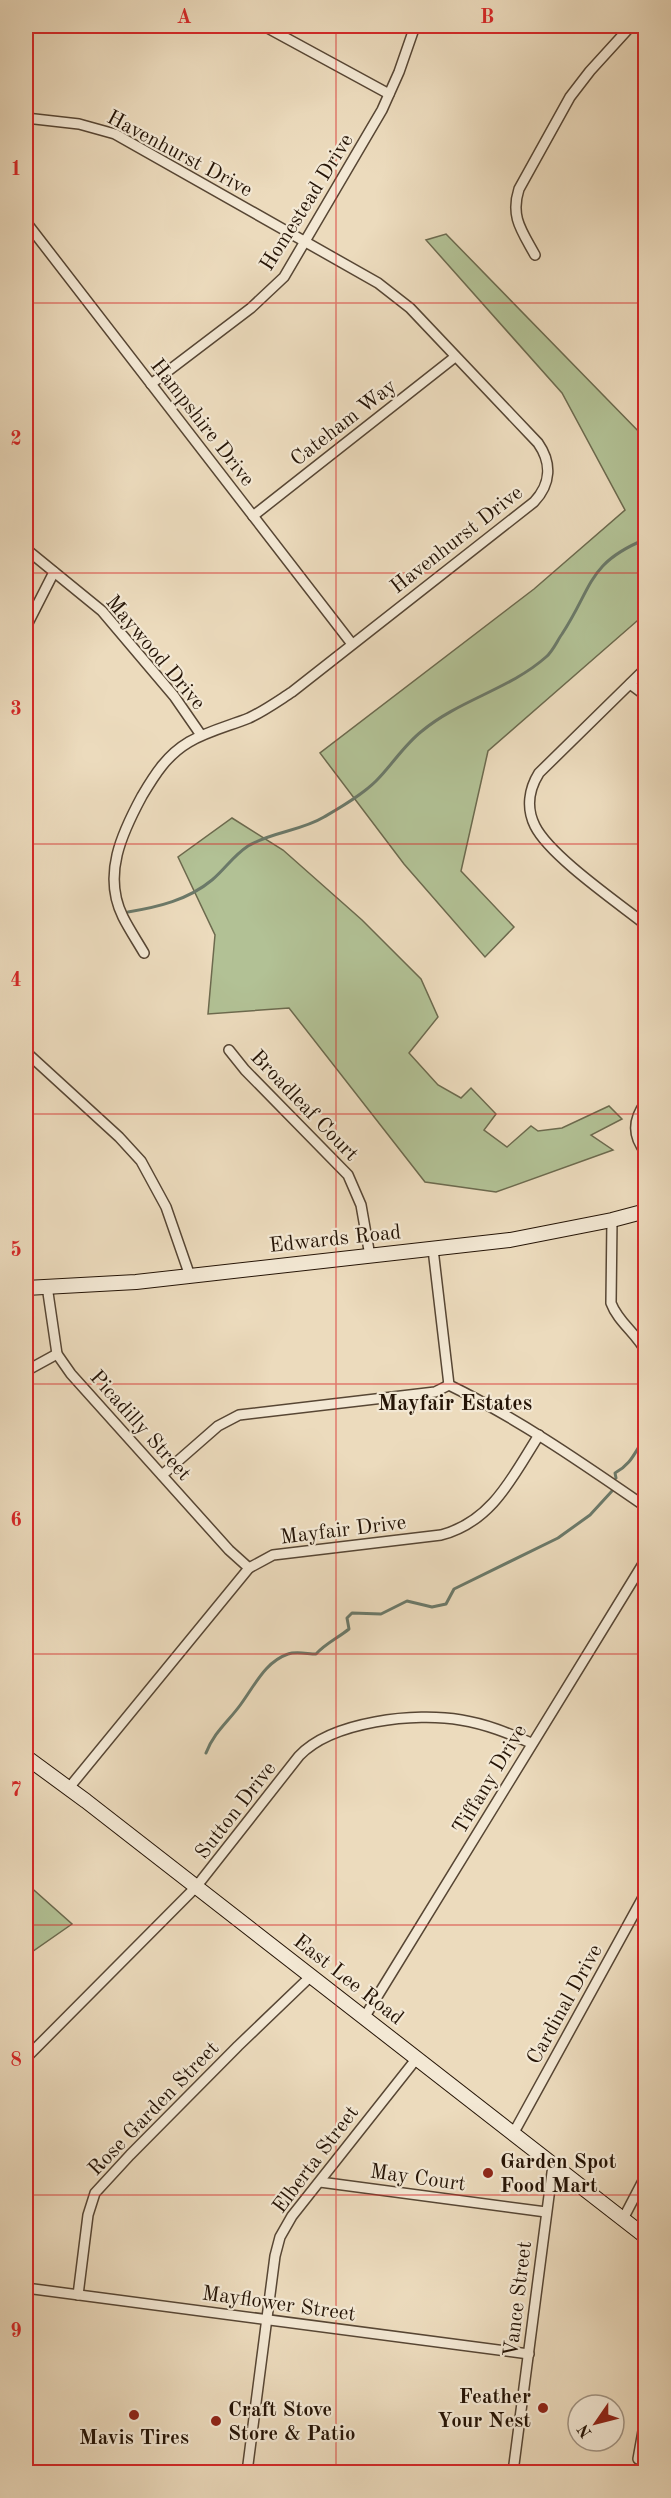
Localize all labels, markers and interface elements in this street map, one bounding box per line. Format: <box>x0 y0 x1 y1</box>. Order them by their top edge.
text: A <box>176 8 192 28</box>
text: B <box>480 8 494 28</box>
street label: Havenhurst Drive <box>103 107 255 201</box>
street label: Homestead Drive <box>257 131 358 275</box>
text: 1 <box>10 160 22 180</box>
street label: Hampshire Drive <box>146 355 258 491</box>
street label: Cateham Way <box>287 376 401 471</box>
text: 2 <box>10 430 22 450</box>
street label: Havenhurst Drive <box>387 482 527 598</box>
street label: Maywood Drive <box>101 592 209 714</box>
text: 3 <box>10 700 22 720</box>
text: 4 <box>10 971 22 991</box>
street label: Broadleaf Court <box>246 1047 362 1165</box>
street label: Edwards Road <box>268 1222 402 1257</box>
text: 5 <box>10 1240 22 1261</box>
street label: Picadilly Street <box>85 1367 195 1485</box>
district label: Mayfair Estates <box>378 1393 532 1415</box>
text: 6 <box>10 1511 22 1531</box>
street label: Mayfair Drive <box>279 1512 407 1549</box>
street label: Tiffany Drive <box>449 1721 531 1838</box>
street label: Sutton Drive <box>192 1758 280 1863</box>
text: 7 <box>10 1781 22 1801</box>
street label: East Lee Road <box>289 1931 407 2030</box>
street label: Cardinal Drive <box>524 1941 607 2068</box>
street label: Rose Garden Street <box>85 2038 223 2180</box>
text: 8 <box>10 2051 22 2071</box>
street label: Elberta Street <box>269 2102 363 2218</box>
place label: Garden Spot Food Mart <box>500 2152 617 2197</box>
street label: May Court <box>369 2161 467 2196</box>
marker: Garden Spot Food Mart <box>481 2166 495 2180</box>
street label: Vance Street <box>501 2240 536 2358</box>
street label: Mayflower Street <box>201 2283 357 2326</box>
text: 9 <box>10 2322 22 2342</box>
place label: Feather Your Nest <box>437 2387 531 2432</box>
north arrow <box>566 2393 626 2453</box>
place label: Craft Stove Store & Patio <box>228 2400 355 2445</box>
marker: Feather Your Nest <box>536 2401 550 2415</box>
marker: Mavis Tires <box>127 2408 141 2422</box>
marker: Craft Stove Store & Patio <box>209 2414 223 2428</box>
text: N <box>575 2420 595 2440</box>
place label: Mavis Tires <box>79 2428 189 2449</box>

